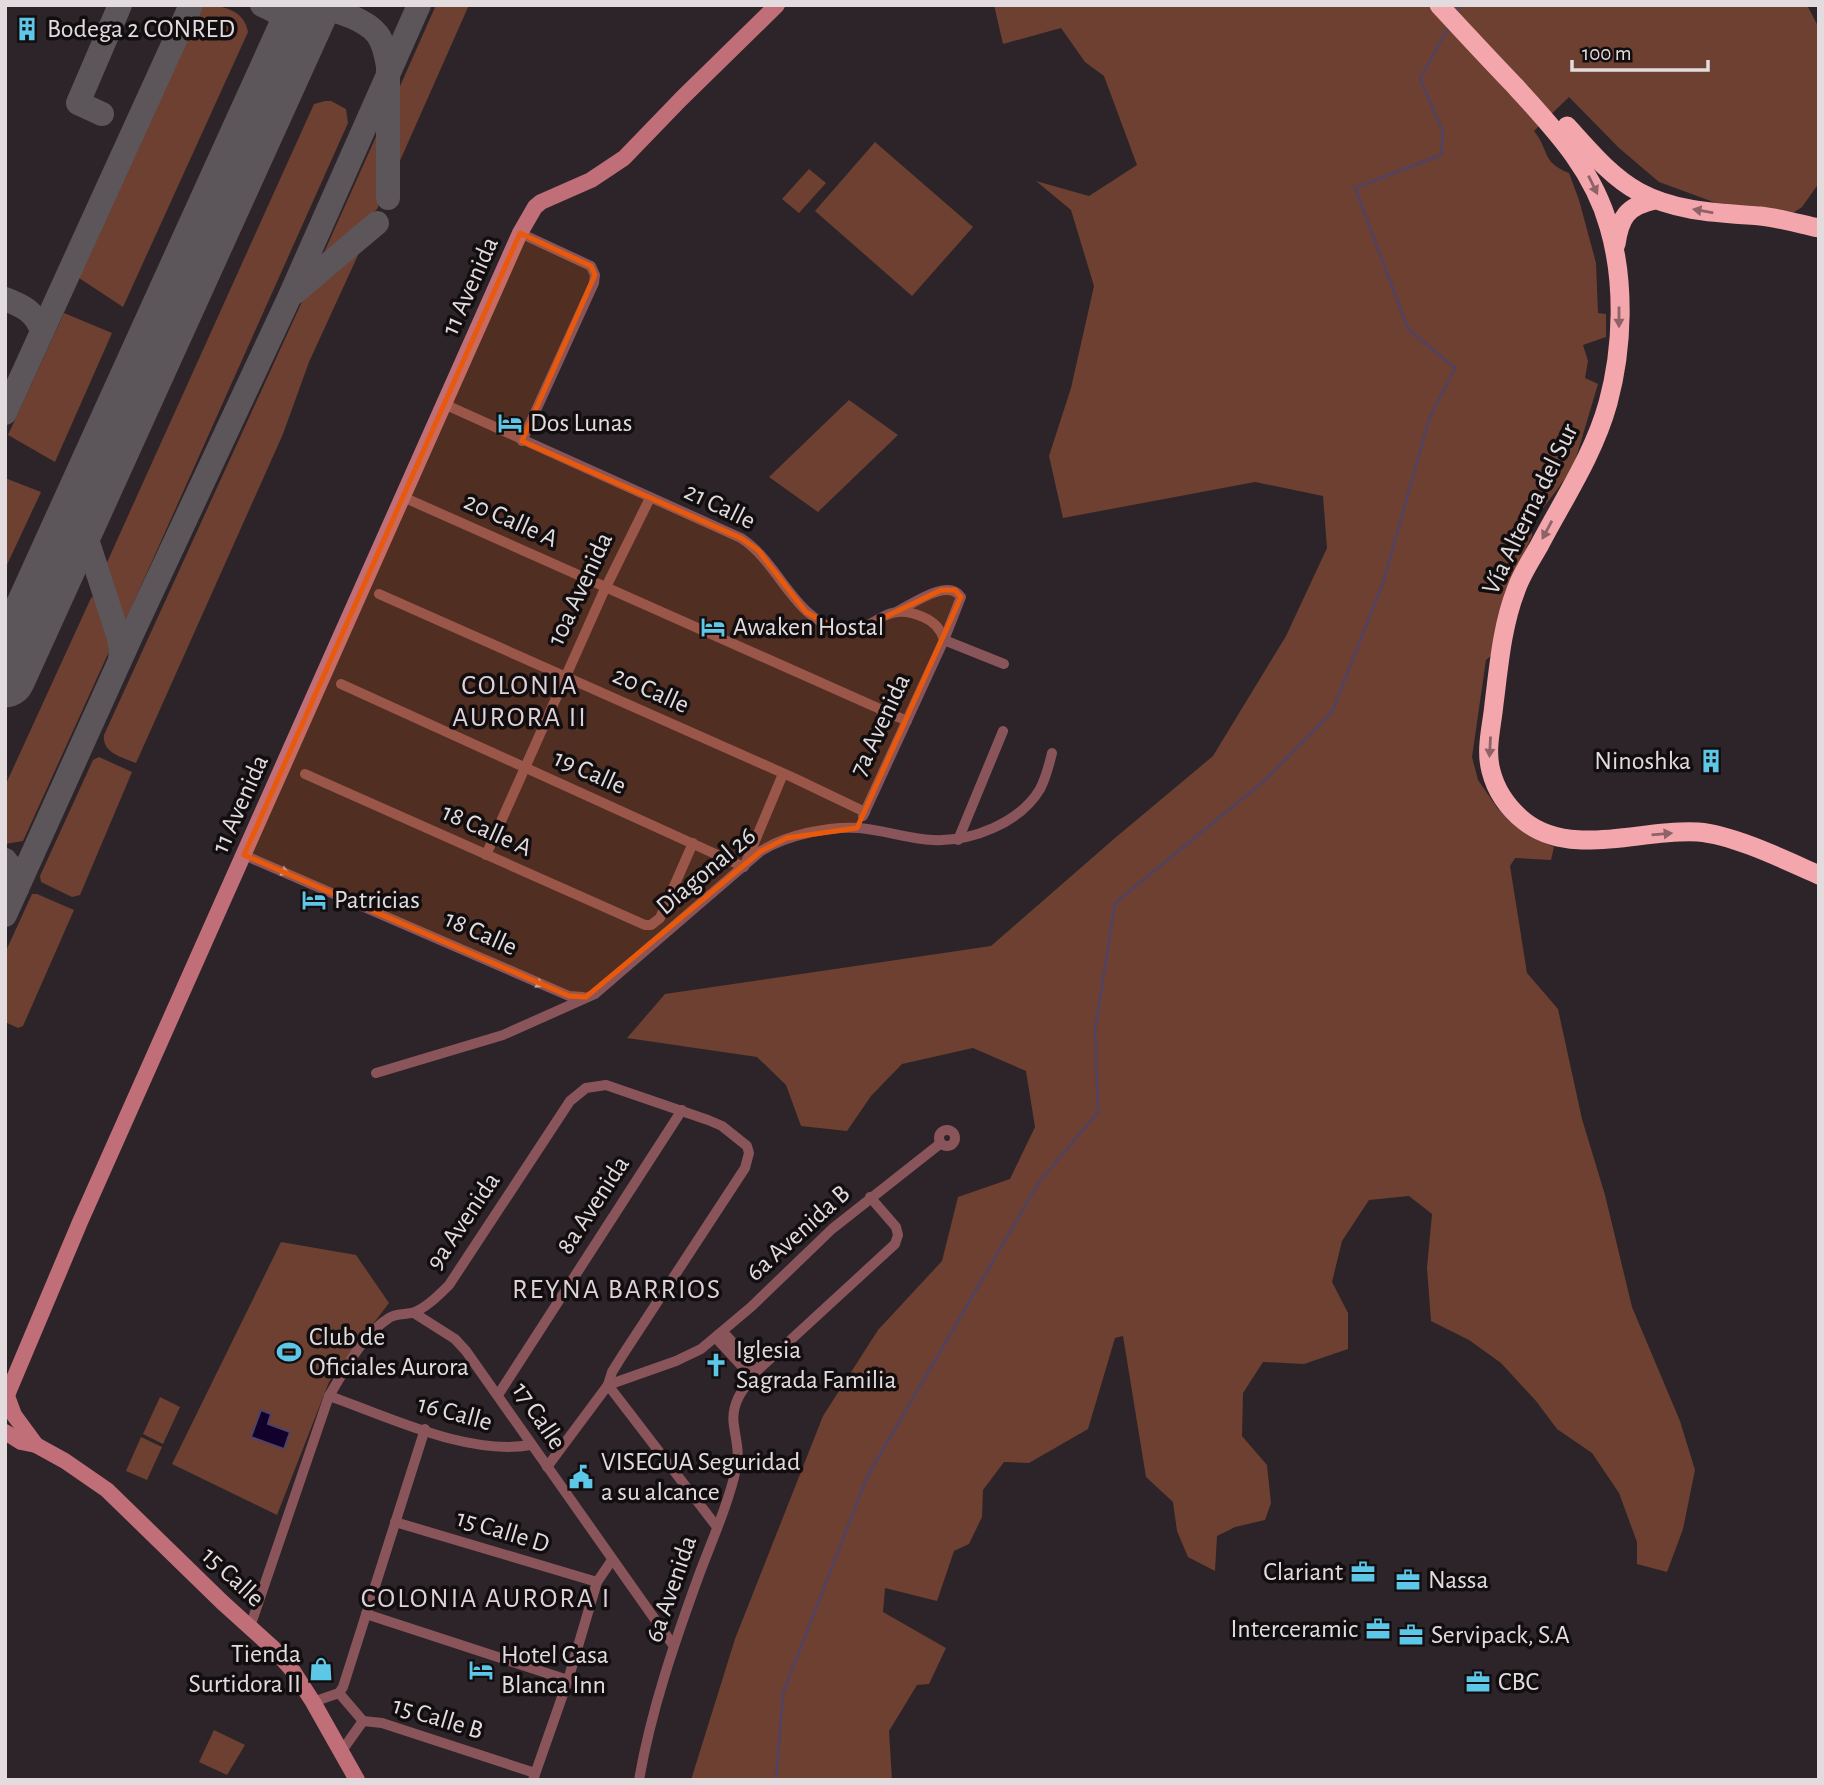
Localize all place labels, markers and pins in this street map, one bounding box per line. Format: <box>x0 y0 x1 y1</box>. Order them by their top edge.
building icon: Bodega 2 CONRED <box>13 15 41 43</box>
place label: Bodega 2 CONRED <box>47 16 235 42</box>
hotel icon: Dos Lunas <box>496 409 524 437</box>
place label: Dos Lunas <box>530 410 632 436</box>
hotel icon: Awaken Hostal <box>699 613 727 641</box>
place label: Awaken Hostal <box>733 614 884 640</box>
building icon: Ninoshka <box>1697 747 1725 775</box>
place label: Ninoshka <box>1594 748 1691 774</box>
hotel icon: Patricias <box>300 886 328 914</box>
place label: Patricias <box>334 887 420 913</box>
place label: Club de Oficiales Aurora <box>309 1324 469 1380</box>
place label: Iglesia Sagrada Familia <box>736 1337 896 1393</box>
sports icon: Club de Oficiales Aurora <box>275 1338 303 1366</box>
church icon: Iglesia Sagrada Familia <box>702 1351 730 1379</box>
place label: VISEGUA Seguridad a su alcance <box>601 1449 801 1505</box>
public building icon: VISEGUA Seguridad a su alcance <box>567 1463 595 1491</box>
office icon: Clariant <box>1349 1558 1377 1586</box>
place label: Clariant <box>1263 1559 1343 1585</box>
office icon: Nassa <box>1394 1566 1422 1594</box>
place label: Nassa <box>1428 1567 1489 1593</box>
office icon: Interceramic <box>1364 1615 1392 1643</box>
place label: Interceramic <box>1231 1616 1358 1642</box>
office icon: Servipack, S.A <box>1397 1621 1425 1649</box>
place label: Servipack, S.A <box>1431 1622 1570 1648</box>
place label: Tienda Surtidora II <box>188 1641 301 1697</box>
place label: Hotel Casa Blanca Inn <box>501 1642 609 1698</box>
shop icon: Tienda Surtidora II <box>307 1655 335 1683</box>
hotel icon: Hotel Casa Blanca Inn <box>467 1656 495 1684</box>
office icon: CBC <box>1464 1668 1492 1696</box>
place label: CBC <box>1498 1669 1539 1695</box>

